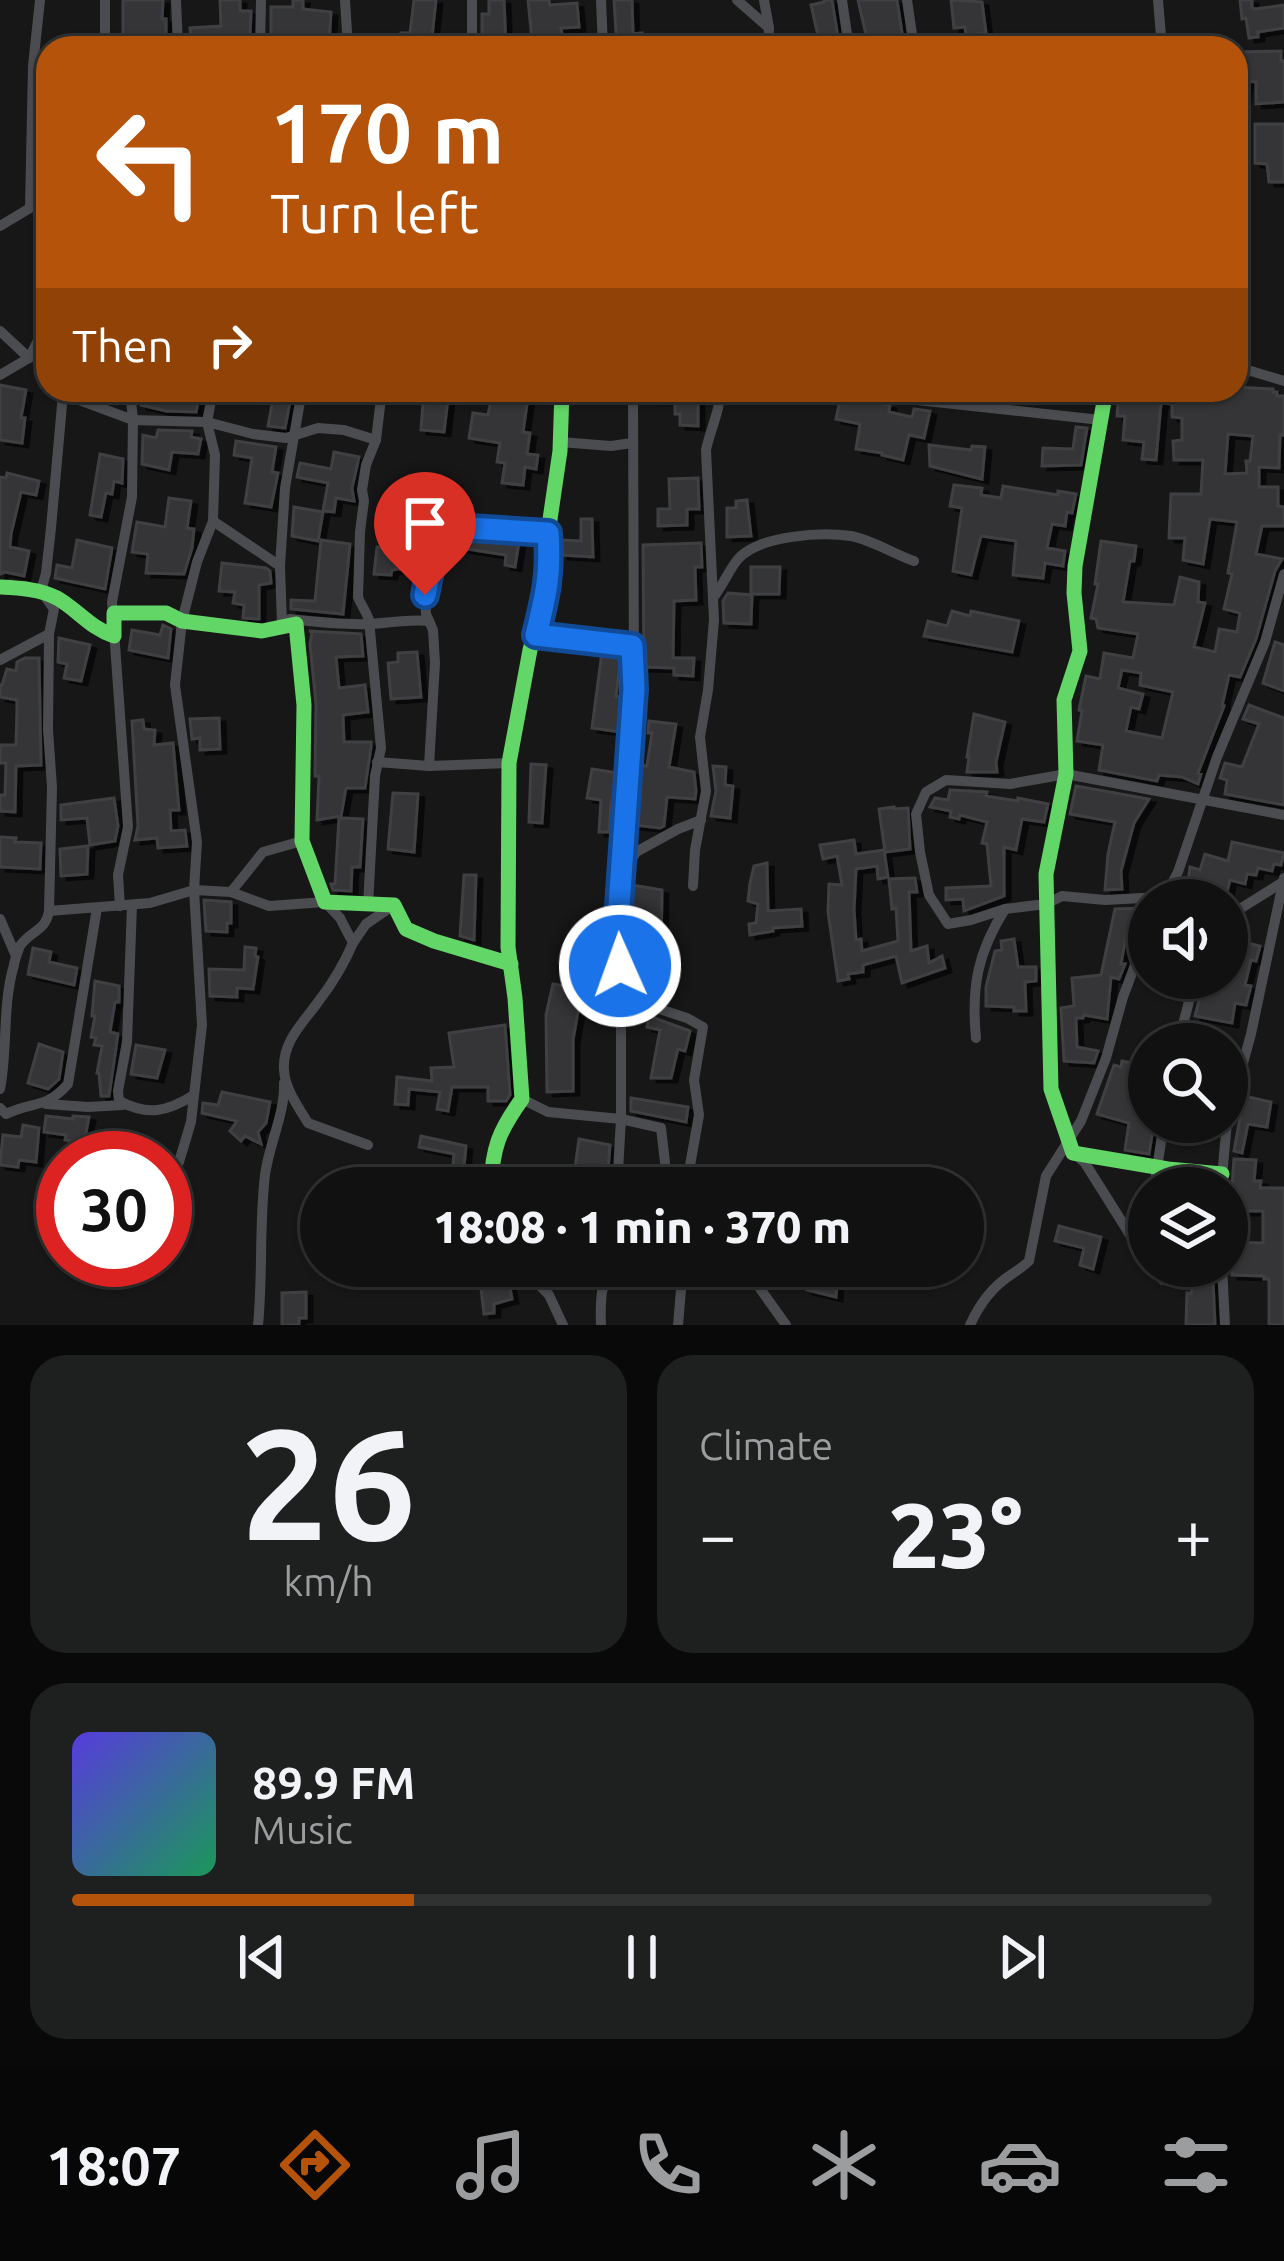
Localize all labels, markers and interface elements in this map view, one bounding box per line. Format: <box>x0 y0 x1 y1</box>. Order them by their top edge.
icon: left <box>72 84 228 240</box>
text: 170 m <box>270 85 504 179</box>
text: Turn left <box>270 183 479 243</box>
icon: right <box>197 312 263 378</box>
text: Then <box>72 320 173 371</box>
pin <box>374 472 476 595</box>
icon: arrive <box>392 490 458 556</box>
map controls <box>1128 879 1248 1287</box>
button: sound <box>1128 879 1248 999</box>
position arrow <box>557 903 683 1029</box>
button: search <box>1128 1023 1248 1143</box>
speed limit sign: 30 <box>36 1131 192 1287</box>
button: layers <box>1128 1167 1248 1287</box>
text: 18:08 · 1 min · 370 m <box>433 1201 851 1252</box>
text: 26 <box>241 1395 416 1569</box>
text: Climate <box>699 1424 833 1467</box>
text: 23° <box>888 1484 1023 1585</box>
text: − <box>699 1497 736 1571</box>
text: + <box>1175 1497 1212 1571</box>
text: km/h <box>283 1560 374 1603</box>
text: 89.9 FM <box>252 1757 415 1808</box>
text: Music <box>252 1808 353 1851</box>
icon: previous <box>229 1924 295 1990</box>
icon: pause <box>609 1924 675 1990</box>
icon: next <box>989 1924 1055 1990</box>
icon: directions <box>273 2123 357 2207</box>
icon: music <box>449 2123 533 2207</box>
icon: phone <box>626 2123 710 2207</box>
icon: climate <box>802 2123 886 2207</box>
icon: car <box>978 2123 1062 2207</box>
icon: filters <box>1154 2123 1238 2207</box>
text: 18:07 <box>46 2135 181 2195</box>

